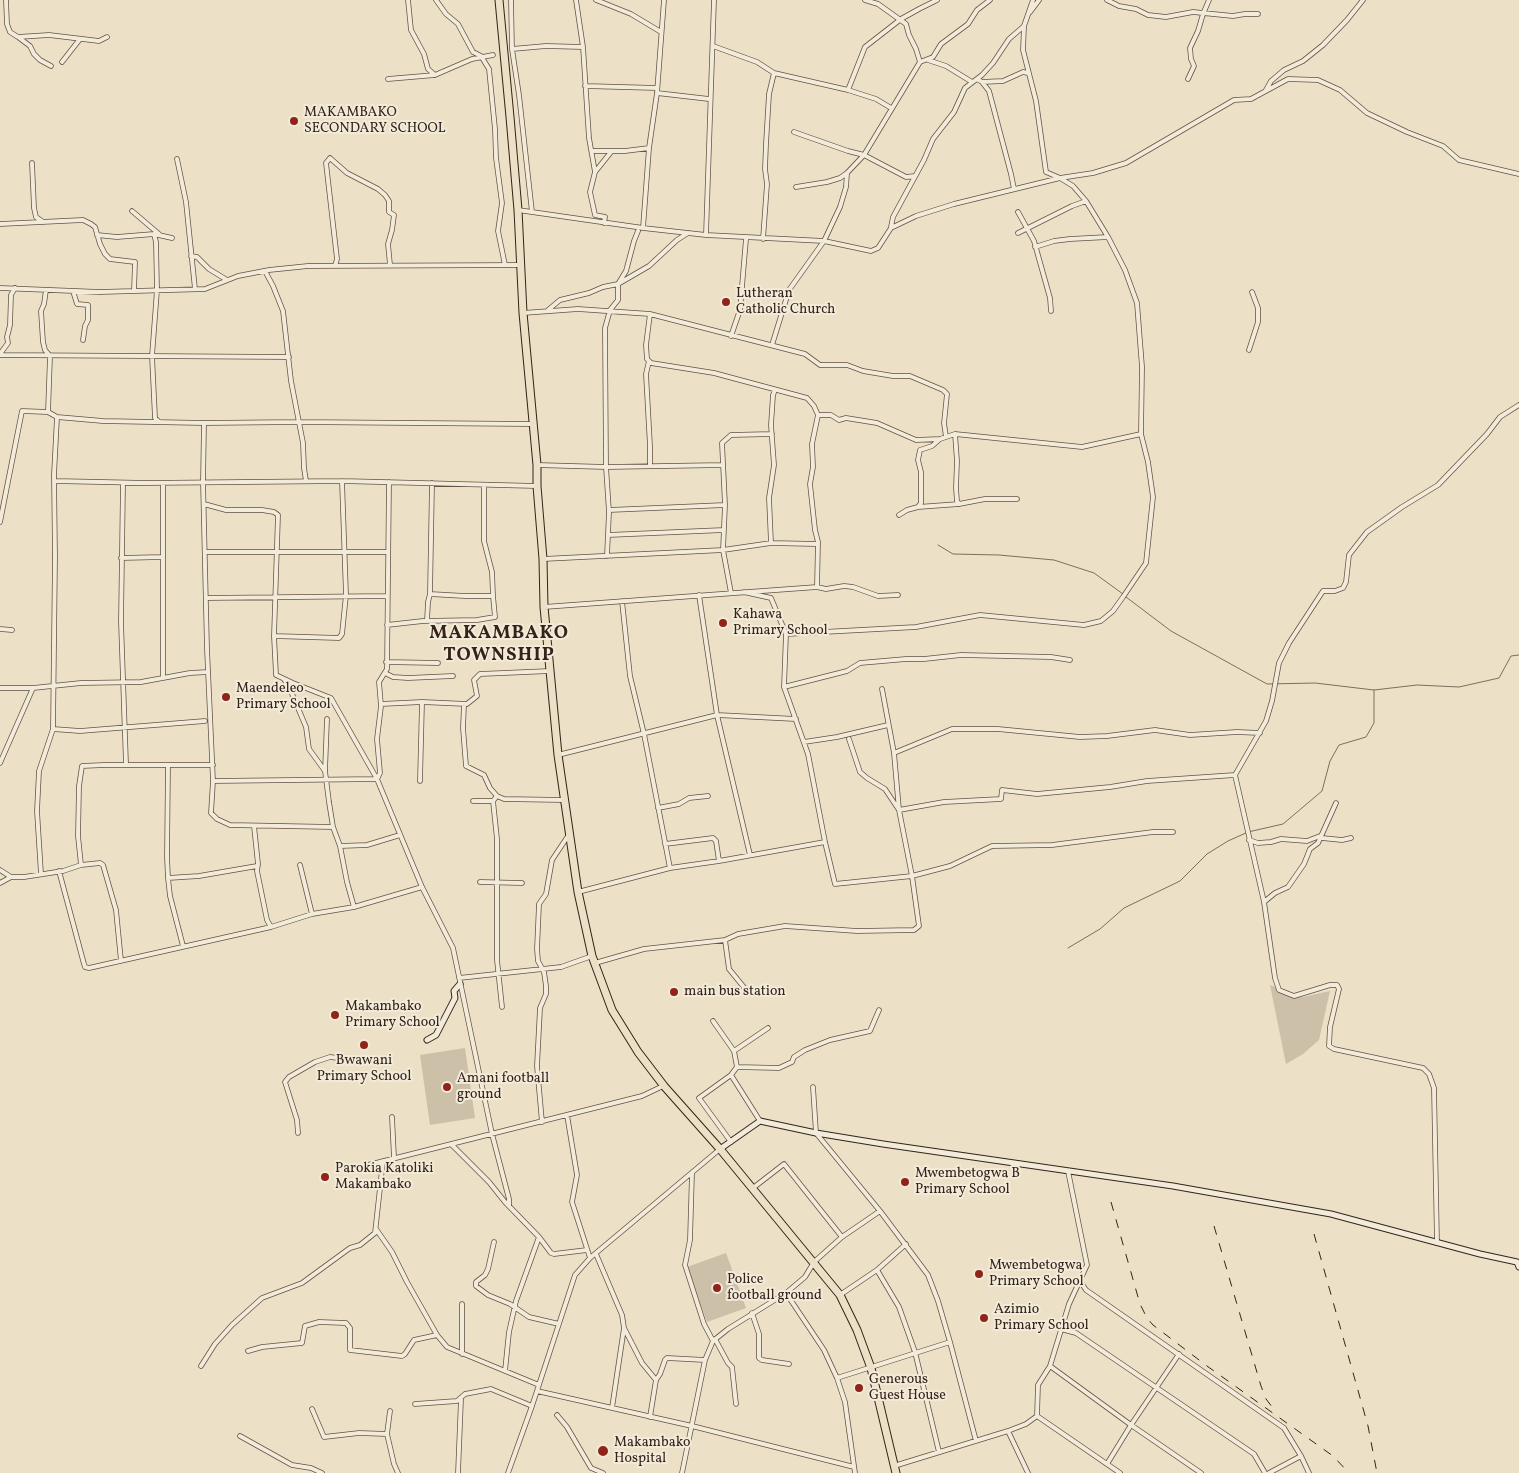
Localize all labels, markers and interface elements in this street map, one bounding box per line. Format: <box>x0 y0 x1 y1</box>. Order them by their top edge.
place label: MAKAMBAKO SECONDARY SCHOOL <box>304 105 446 138</box>
marker: MAKAMBAKO SECONDARY SCHOOL <box>288 115 300 127</box>
place label: Lutheran Catholic Church <box>736 286 835 318</box>
marker: Lutheran Catholic Church <box>720 296 732 308</box>
place label: Kahawa Primary School <box>733 607 828 640</box>
marker: Kahawa Primary School <box>717 617 729 629</box>
district label: MAKAMBAKO TOWNSHIP <box>428 624 570 668</box>
place label: Maendeleo Primary School <box>236 681 331 714</box>
marker: Maendeleo Primary School <box>220 691 232 703</box>
place label: main bus station <box>684 984 786 1000</box>
marker: main bus station <box>668 986 680 998</box>
place label: Makambako Primary School <box>345 999 440 1032</box>
marker: Makambako Primary School <box>329 1009 341 1021</box>
marker: Bwawani Primary School <box>358 1039 370 1051</box>
place label: Bwawani Primary School <box>317 1053 411 1086</box>
place label: Amani football ground <box>457 1071 549 1104</box>
marker: Amani football ground <box>441 1081 453 1093</box>
place label: Parokia Katoliki Makambako <box>335 1161 433 1194</box>
place label: Mwembetogwa B Primary School <box>915 1166 1020 1198</box>
marker: Parokia Katoliki Makambako <box>319 1171 331 1183</box>
marker: Mwembetogwa B Primary School <box>899 1176 911 1188</box>
place label: Mwembetogwa Primary School <box>989 1258 1084 1290</box>
marker: Mwembetogwa Primary School <box>973 1268 985 1280</box>
place label: Police football ground <box>727 1272 822 1304</box>
marker: Police football ground <box>711 1282 723 1294</box>
place label: Azimio Primary School <box>994 1302 1089 1334</box>
marker: Azimio Primary School <box>978 1312 990 1324</box>
place label: Generous Guest House <box>869 1372 946 1404</box>
marker: Generous Guest House <box>853 1382 865 1394</box>
place label: Makambako Hospital <box>614 1435 690 1468</box>
marker: Makambako Hospital <box>596 1444 610 1458</box>

